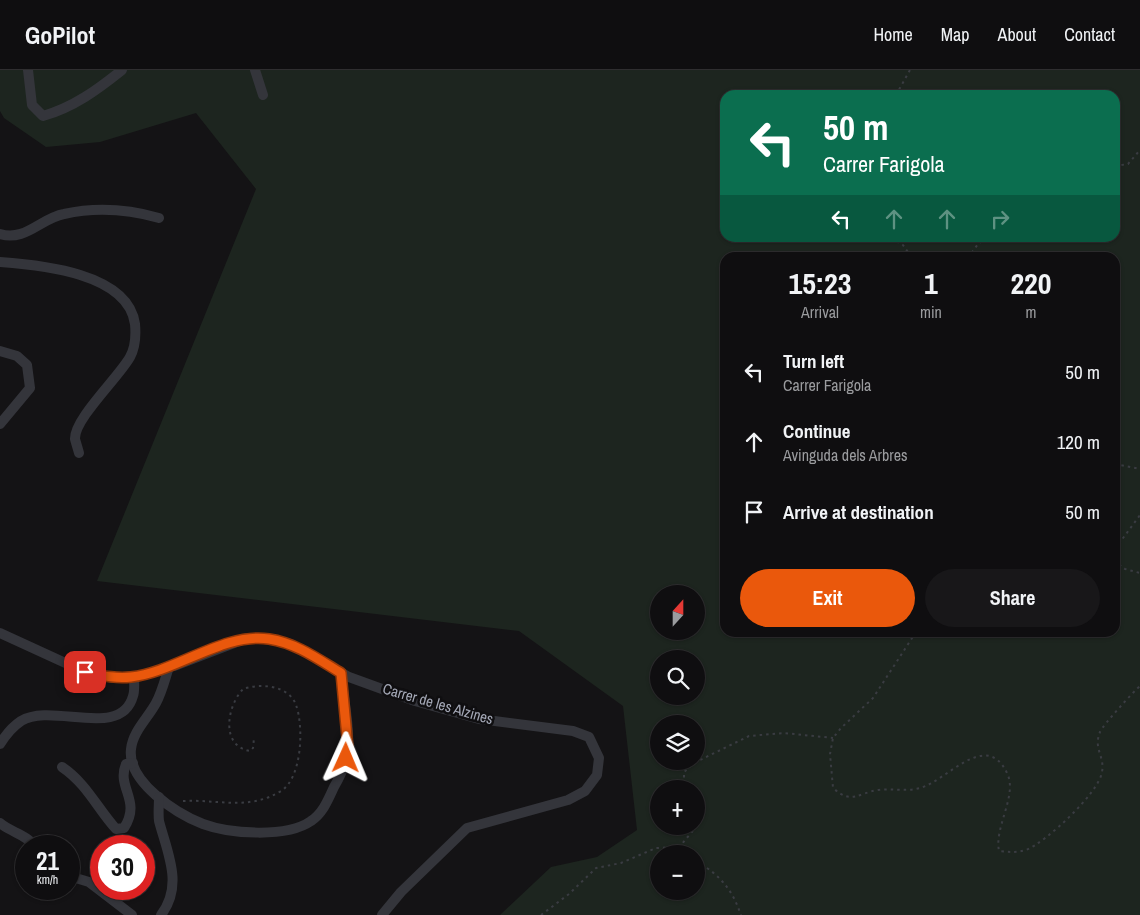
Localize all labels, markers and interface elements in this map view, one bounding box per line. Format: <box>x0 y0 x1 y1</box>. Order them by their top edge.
text: GoPilot <box>25 19 95 51</box>
text: Home <box>873 22 913 47</box>
text: Map <box>941 22 970 47</box>
text: About <box>998 22 1036 47</box>
text: Contact <box>1064 22 1115 47</box>
text: 50 m <box>823 104 888 151</box>
icon: left <box>740 110 805 175</box>
text: Carrer Farigola <box>823 149 944 179</box>
icon: left <box>827 205 855 233</box>
icon: ahead <box>880 205 908 233</box>
icon: ahead <box>933 205 961 233</box>
icon: right <box>986 205 1014 233</box>
text: 15:23 <box>789 263 851 303</box>
text: 1 <box>924 263 938 303</box>
text: 220 <box>1010 263 1051 303</box>
text: Arrival <box>801 301 839 323</box>
text: min <box>920 301 942 323</box>
text: m <box>1025 301 1036 323</box>
text: Turn left <box>783 348 844 374</box>
icon: left <box>740 358 768 386</box>
text: 50 m <box>1065 359 1100 385</box>
text: Carrer Farigola <box>783 374 871 396</box>
text: Continue <box>783 418 851 444</box>
icon: ahead <box>740 428 768 456</box>
text: 120 m <box>1057 429 1100 455</box>
text: Avinguda dels Arbres <box>783 444 908 466</box>
icon: arrive <box>740 498 768 526</box>
text: Arrive at destination <box>783 499 934 525</box>
text: 50 m <box>1065 499 1100 525</box>
button: Exit <box>740 569 915 627</box>
button: Share <box>925 569 1100 627</box>
north arrow <box>650 585 705 640</box>
map controls <box>650 585 705 900</box>
button: search <box>650 650 705 705</box>
pin <box>64 651 106 693</box>
icon: arrive <box>71 658 99 686</box>
street label: Carrer de les Alzines <box>380 678 496 729</box>
button: layers <box>650 715 705 770</box>
position arrow <box>319 731 371 783</box>
button: + <box>650 780 705 835</box>
speed limit sign: 30 <box>90 835 155 900</box>
text: 21 <box>36 844 59 878</box>
button: − <box>650 845 705 900</box>
text: km/h <box>37 872 58 888</box>

